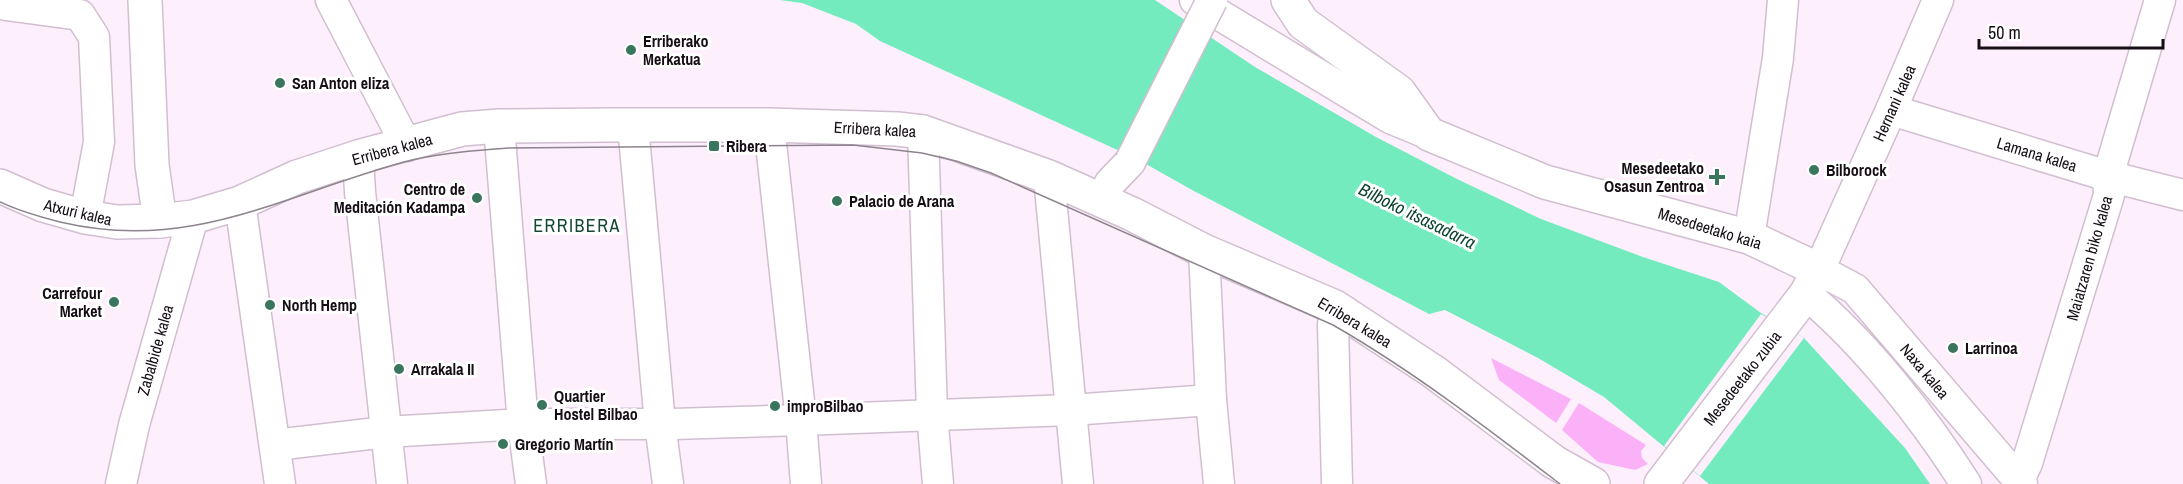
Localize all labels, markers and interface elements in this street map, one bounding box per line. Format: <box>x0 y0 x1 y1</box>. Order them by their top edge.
scale bar <box>1979 12 2164 50</box>
text: 50 m <box>1988 20 2021 45</box>
place label: Erriberako Merkatua <box>643 30 709 70</box>
marker: Erriberako Merkatua <box>624 43 638 57</box>
street label: Hernani kalea <box>1867 61 1921 145</box>
place label: San Anton eliza <box>292 72 390 94</box>
marker: San Anton eliza <box>273 76 287 90</box>
street label: Erribera kalea <box>833 116 917 142</box>
street label: Erribera kalea <box>349 128 435 170</box>
street label: Lamana kalea <box>1994 131 2080 177</box>
place label: Ribera <box>726 135 768 157</box>
marker: Ribera <box>707 139 721 153</box>
place label: Mesedeetako Osasun Zentroa <box>1604 157 1705 197</box>
place label: Bilborock <box>1826 159 1887 181</box>
marker: Bilborock <box>1807 163 1821 177</box>
marker: Mesedeetako Osasun Zentroa <box>1708 168 1726 186</box>
water label: Bilboko itsasadarra <box>1355 176 1480 255</box>
place label: Centro de Meditación Kadampa <box>334 178 466 218</box>
place label: Palacio de Arana <box>849 190 955 212</box>
marker: Centro de Meditación Kadampa <box>470 191 484 205</box>
street label: Maiatzaren biko kalea <box>2061 192 2118 323</box>
street label: Atxuri kalea <box>41 193 115 231</box>
marker: Palacio de Arana <box>830 194 844 208</box>
street label: Mesedeetako kaia <box>1656 202 1765 254</box>
district label: ERRIBERA <box>533 213 621 238</box>
place label: Carrefour Market <box>42 282 103 322</box>
street label: Erribera kalea <box>1314 291 1397 353</box>
place label: North Hemp <box>282 294 357 316</box>
marker: Carrefour Market <box>107 295 121 309</box>
marker: North Hemp <box>263 298 277 312</box>
street label: Zabalbide kalea <box>132 301 179 398</box>
street label: Mesedeetako zubia <box>1698 326 1786 430</box>
place label: Larrinoa <box>1965 337 2018 359</box>
street label: Naxa kalea <box>1895 339 1955 404</box>
marker: Larrinoa <box>1946 341 1960 355</box>
place label: Arrakala II <box>411 358 474 380</box>
marker: Arrakala II <box>392 362 406 376</box>
place label: Quartier Hostel Bilbao <box>554 385 638 425</box>
place label: improBilbao <box>787 395 864 417</box>
marker: Quartier Hostel Bilbao <box>535 398 549 412</box>
marker: improBilbao <box>768 399 782 413</box>
place label: Gregorio Martín <box>515 433 613 455</box>
marker: Gregorio Martín <box>496 437 510 451</box>

